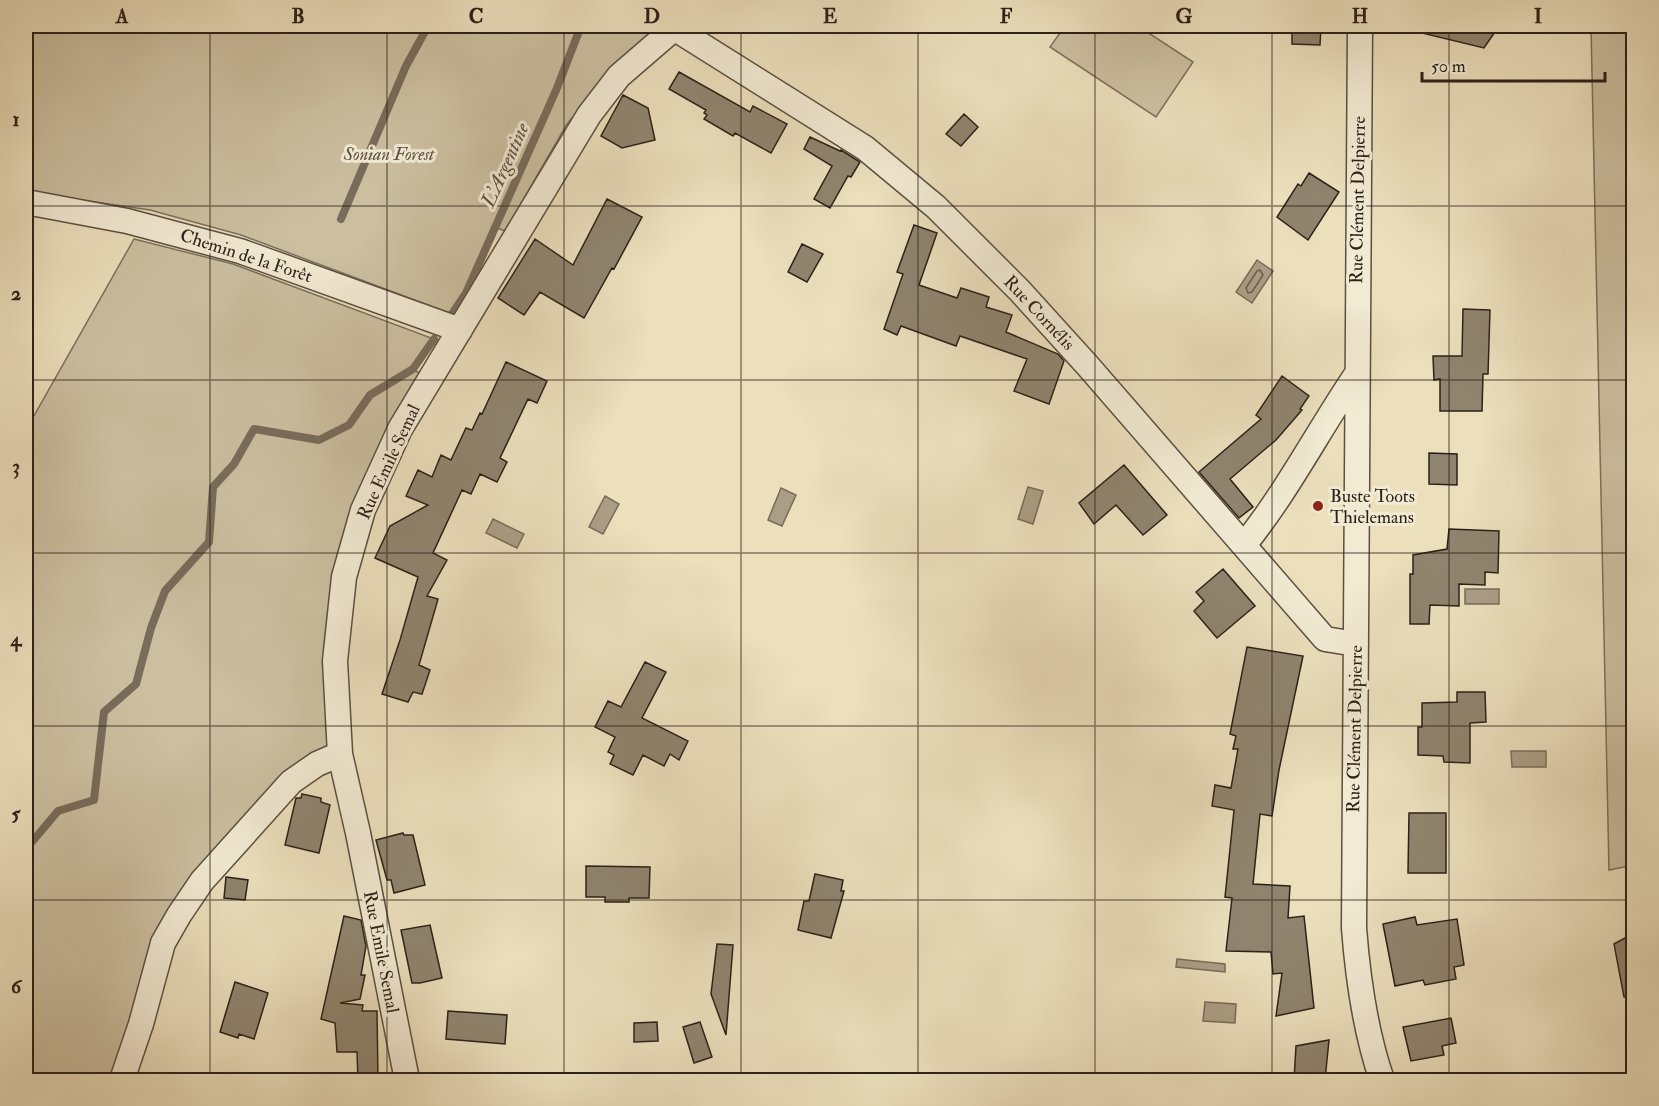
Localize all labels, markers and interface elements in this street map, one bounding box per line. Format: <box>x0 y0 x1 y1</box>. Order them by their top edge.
text: A <box>115 4 129 29</box>
text: B <box>291 4 305 29</box>
text: C <box>469 4 483 29</box>
text: D <box>644 4 660 29</box>
text: E <box>823 4 838 29</box>
text: F <box>1000 4 1013 29</box>
text: G <box>1176 4 1193 29</box>
text: H <box>1352 4 1368 29</box>
text: I <box>1534 4 1542 29</box>
scale bar <box>1422 45 1605 83</box>
text: 50 m <box>1431 55 1466 78</box>
text: 1 <box>12 107 20 132</box>
street label: Rue Clément Delpierre <box>1345 115 1371 284</box>
water label: L'Argentine <box>475 119 535 212</box>
park label: Sonian Forest <box>343 143 435 166</box>
street label: Chemin de la Forêt <box>177 224 315 288</box>
street label: Rue Cornélis <box>998 271 1080 355</box>
text: 2 <box>11 281 21 306</box>
street label: Rue Emile Semal <box>352 400 426 523</box>
text: 3 <box>12 454 20 479</box>
place label: Buste Toots Thielemans <box>1330 485 1415 529</box>
marker: Buste Toots Thielemans <box>1311 499 1325 513</box>
text: 4 <box>10 627 23 652</box>
street label: Rue Clément Delpierre <box>1342 644 1368 813</box>
text: 5 <box>12 801 22 826</box>
street label: Rue Emile Semal <box>358 889 404 1016</box>
text: 6 <box>11 974 23 999</box>

